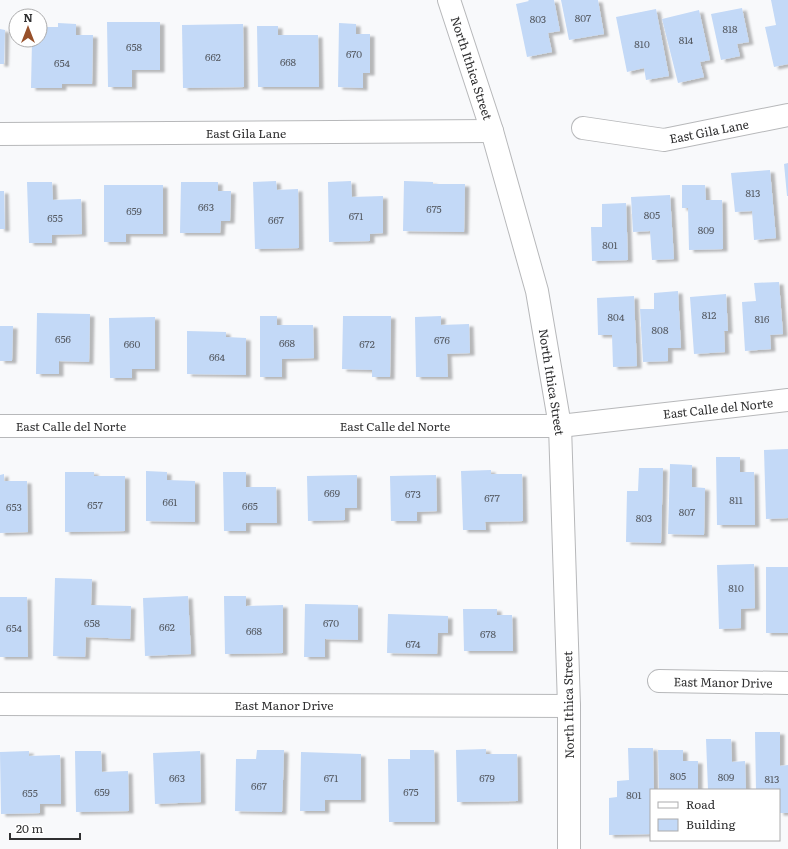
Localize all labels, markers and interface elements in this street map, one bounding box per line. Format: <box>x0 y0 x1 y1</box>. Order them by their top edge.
north arrow <box>8 8 48 48</box>
text: N <box>23 9 33 25</box>
house number: 807 <box>575 10 591 25</box>
house number: 803 <box>530 11 546 26</box>
street label: North Ithica Street <box>447 14 497 122</box>
house number: 818 <box>722 21 738 36</box>
house number: 814 <box>679 32 694 47</box>
house number: 810 <box>634 36 650 51</box>
house number: 658 <box>126 39 142 54</box>
house number: 670 <box>346 46 362 61</box>
house number: 662 <box>205 49 221 64</box>
house number: 668 <box>280 54 297 69</box>
house number: 654 <box>54 55 70 70</box>
street label: East Gila Lane <box>668 114 750 148</box>
street label: East Gila Lane <box>206 124 286 142</box>
house number: 813 <box>746 185 761 200</box>
house number: 663 <box>198 199 214 214</box>
house number: 675 <box>426 201 442 216</box>
house number: 659 <box>126 203 142 218</box>
house number: 805 <box>644 207 660 222</box>
house number: 671 <box>349 208 363 223</box>
house number: 655 <box>47 210 63 225</box>
house number: 667 <box>268 212 284 227</box>
house number: 809 <box>698 222 714 237</box>
house number: 801 <box>602 237 618 252</box>
house number: 812 <box>702 307 716 322</box>
house number: 804 <box>608 309 625 324</box>
house number: 816 <box>755 311 770 326</box>
house number: 808 <box>652 322 669 337</box>
street label: North Ithica Street <box>535 327 569 437</box>
house number: 656 <box>55 331 72 346</box>
house number: 676 <box>434 332 451 347</box>
house number: 668 <box>279 335 296 350</box>
house number: 660 <box>124 336 140 351</box>
house number: 672 <box>359 336 375 351</box>
house number: 664 <box>209 349 226 364</box>
street label: East Calle del Norte <box>662 393 774 423</box>
street label: East Calle del Norte <box>16 417 126 435</box>
street label: East Calle del Norte <box>340 417 450 435</box>
house number: 669 <box>324 485 340 500</box>
house number: 673 <box>405 486 421 501</box>
house number: 677 <box>484 490 500 505</box>
house number: 811 <box>729 492 743 507</box>
house number: 661 <box>163 494 177 509</box>
house number: 657 <box>87 497 103 512</box>
house number: 665 <box>242 498 258 513</box>
house number: 653 <box>6 499 22 514</box>
house number: 807 <box>679 504 695 519</box>
house number: 803 <box>636 510 652 525</box>
house number: 810 <box>728 580 744 595</box>
house number: 658 <box>84 615 100 630</box>
house number: 670 <box>323 615 339 630</box>
house number: 662 <box>159 619 175 634</box>
house number: 654 <box>6 620 22 635</box>
house number: 668 <box>246 623 263 638</box>
house number: 678 <box>480 626 496 641</box>
house number: 674 <box>405 636 421 651</box>
street label: North Ithica Street <box>558 651 578 759</box>
street label: East Manor Drive <box>673 672 773 692</box>
street label: East Manor Drive <box>234 696 334 714</box>
house number: 805 <box>670 768 686 783</box>
house number: 809 <box>718 769 734 784</box>
house number: 663 <box>169 770 185 785</box>
house number: 671 <box>324 770 338 785</box>
house number: 679 <box>479 770 495 785</box>
house number: 813 <box>765 771 780 786</box>
house number: 667 <box>251 778 267 793</box>
house number: 659 <box>94 784 110 799</box>
house number: 675 <box>403 784 419 799</box>
house number: 655 <box>22 785 38 800</box>
house number: 801 <box>626 787 642 802</box>
legend <box>650 789 780 841</box>
text: Road <box>686 795 716 813</box>
scale bar <box>10 815 80 841</box>
text: Building <box>686 815 736 833</box>
text: 20 m <box>16 819 43 837</box>

